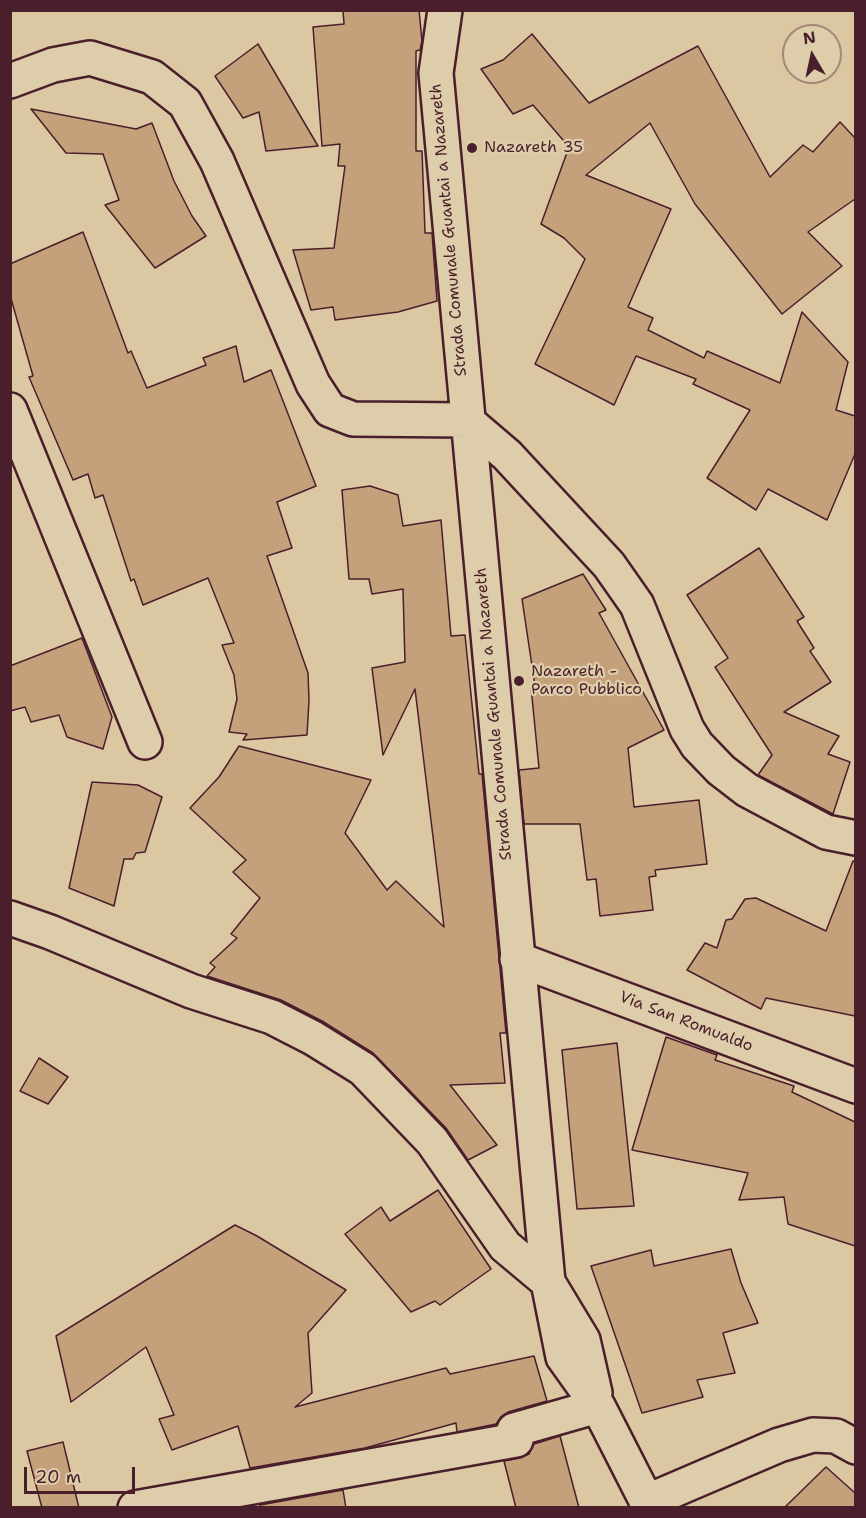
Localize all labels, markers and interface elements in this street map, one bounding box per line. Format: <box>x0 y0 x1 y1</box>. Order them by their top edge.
north arrow <box>782 24 842 84</box>
text: N <box>802 26 817 49</box>
street label: Strada Comunale Guantai a Nazareth <box>427 83 471 377</box>
place label: Nazareth 35 <box>484 138 583 158</box>
marker: Nazareth 35 <box>465 141 479 155</box>
street label: Strada Comunale Guantai a Nazareth <box>472 567 516 861</box>
place label: Nazareth - Parco Pubblico <box>531 662 642 700</box>
marker: Nazareth - Parco Pubblico <box>512 674 526 688</box>
street label: Via San Romualdo <box>617 988 755 1056</box>
scale bar <box>27 1455 138 1493</box>
text: 20 m <box>35 1465 81 1489</box>

